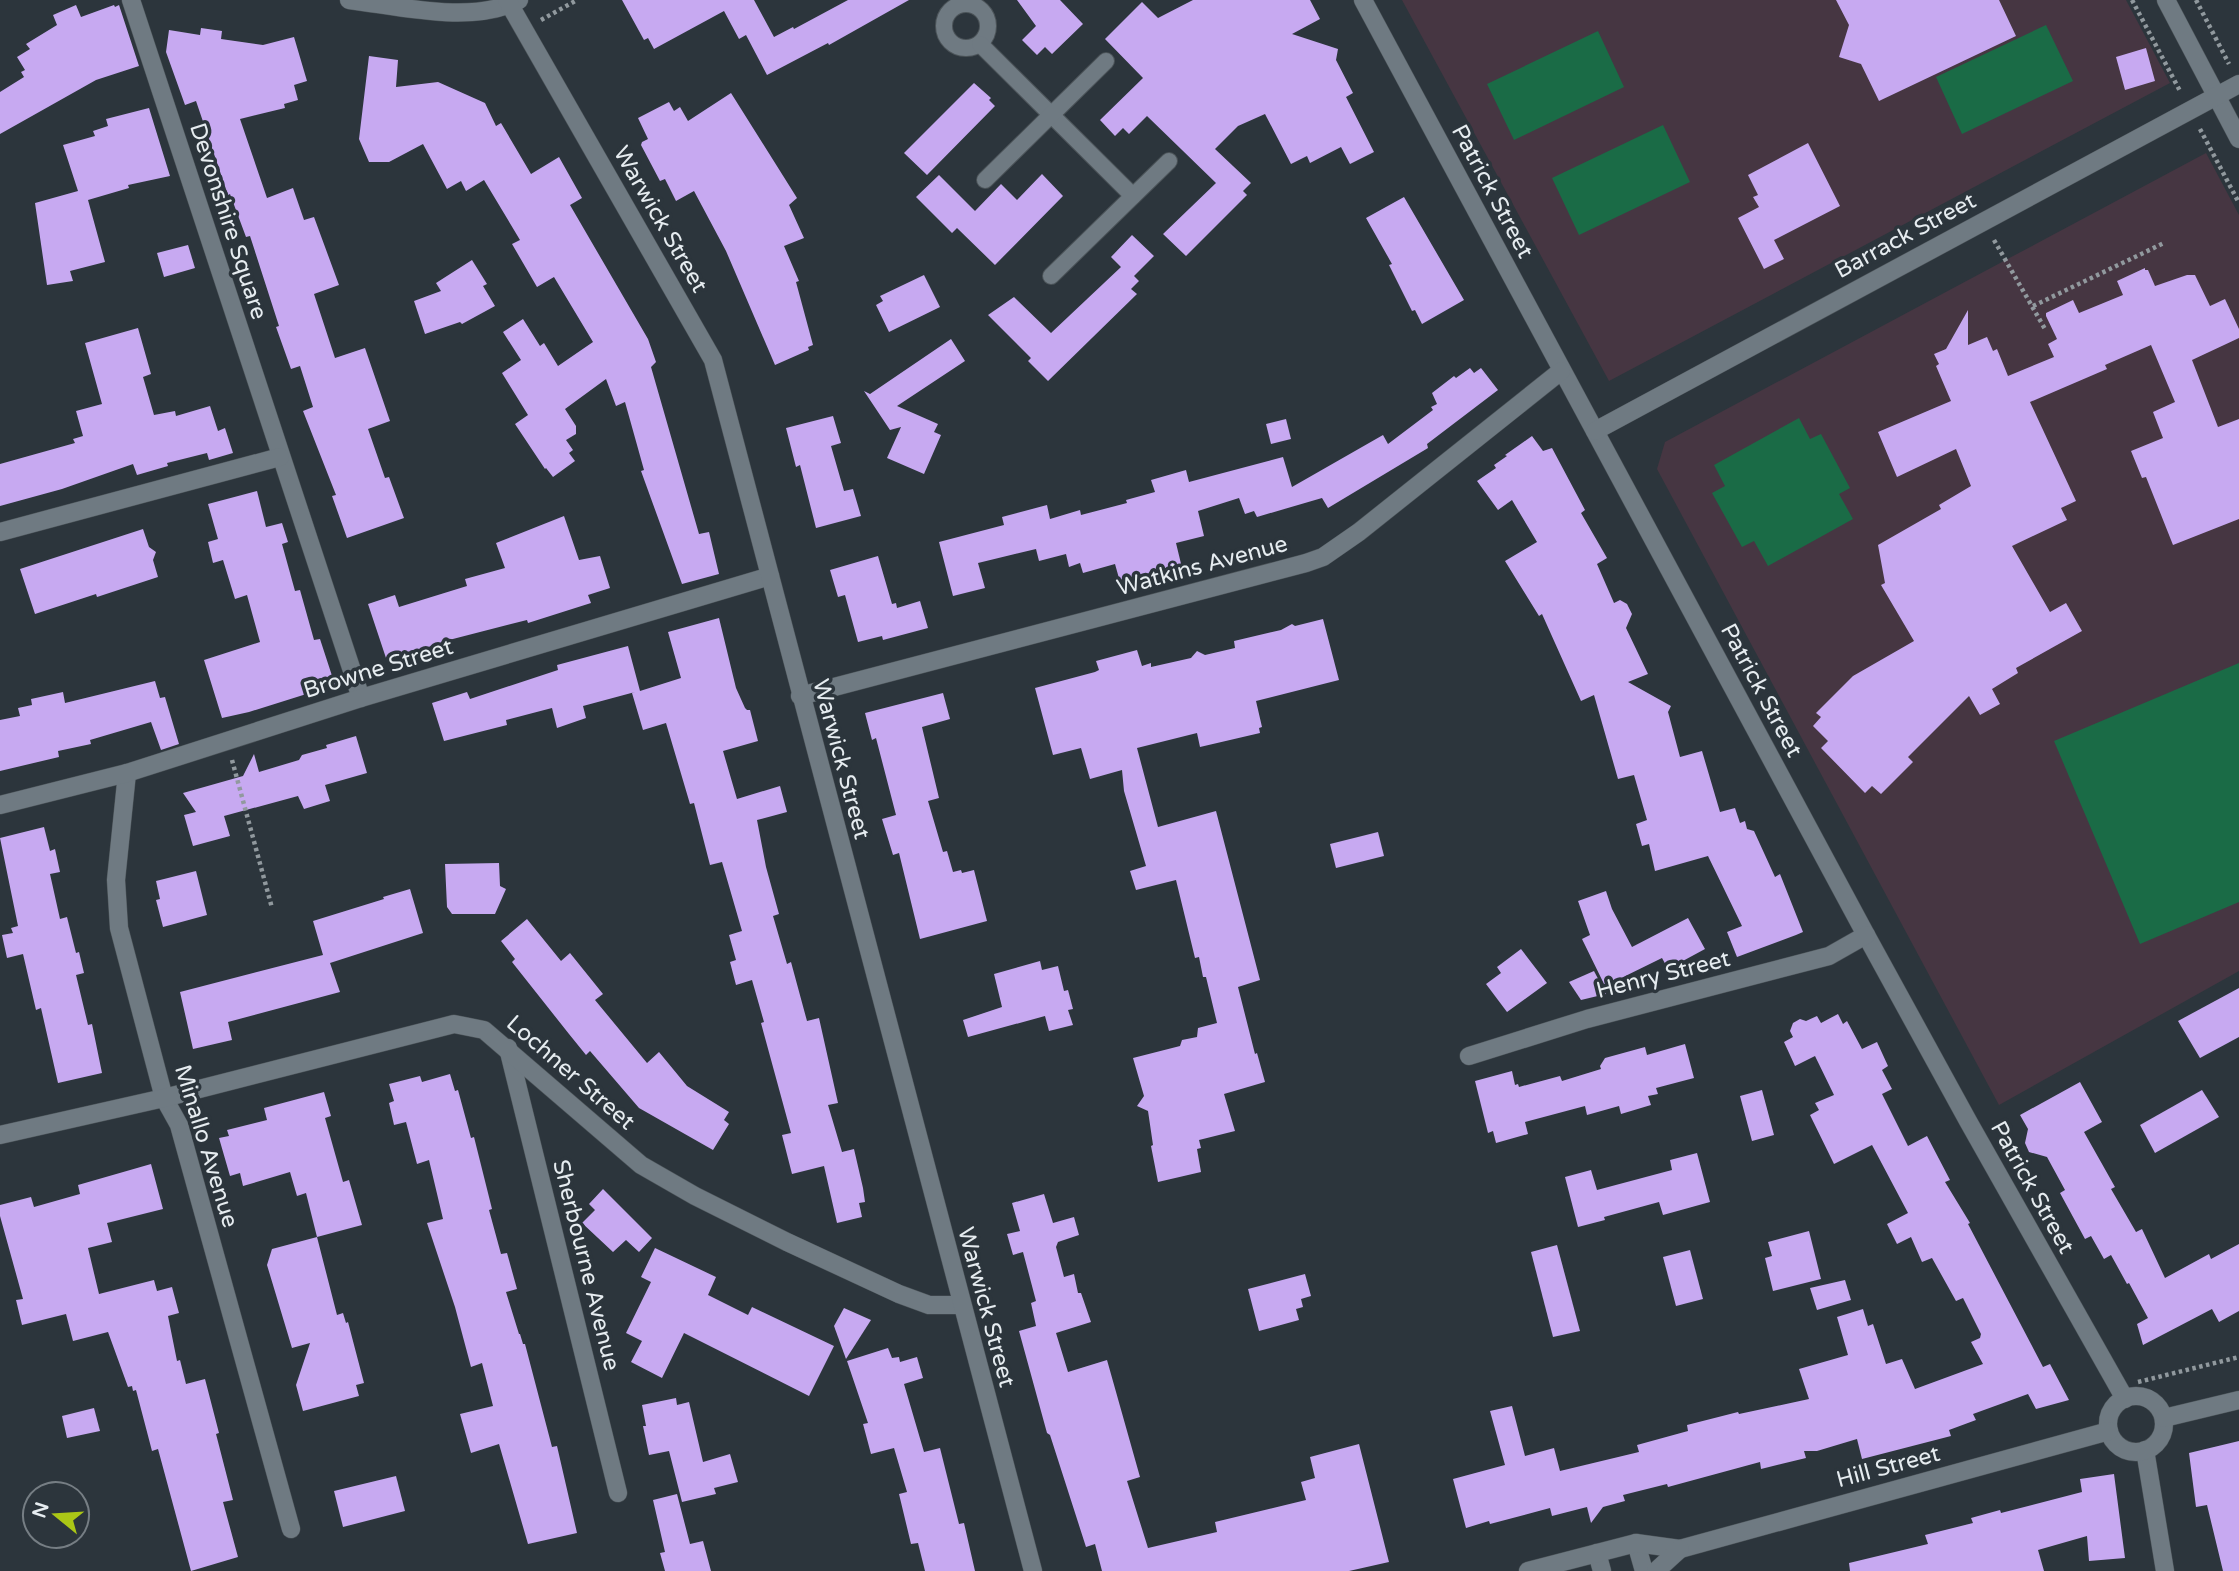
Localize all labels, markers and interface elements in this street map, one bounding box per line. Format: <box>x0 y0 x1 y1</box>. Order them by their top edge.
street label: Devonshire Square <box>183 119 273 323</box>
street label: Patrick Street <box>1445 120 1539 263</box>
street label: Warwick Street <box>607 141 713 298</box>
street label: Barrack Street <box>1830 187 1981 285</box>
street label: Watkins Avenue <box>1114 530 1291 602</box>
street label: Patrick Street <box>1714 619 1808 762</box>
street label: Browne Street <box>300 633 457 705</box>
street label: Warwick Street <box>806 676 876 843</box>
street label: Henry Street <box>1593 945 1733 1005</box>
street label: Lochner Street <box>500 1009 640 1136</box>
street label: Minallo Avenue <box>168 1062 244 1231</box>
street label: Patrick Street <box>1984 1116 2080 1259</box>
street label: Sherbourne Avenue <box>546 1157 626 1374</box>
street label: Warwick Street <box>951 1224 1021 1391</box>
street label: Hill Street <box>1833 1440 1943 1494</box>
north arrow <box>21 1480 91 1550</box>
text: N <box>28 1499 54 1521</box>

